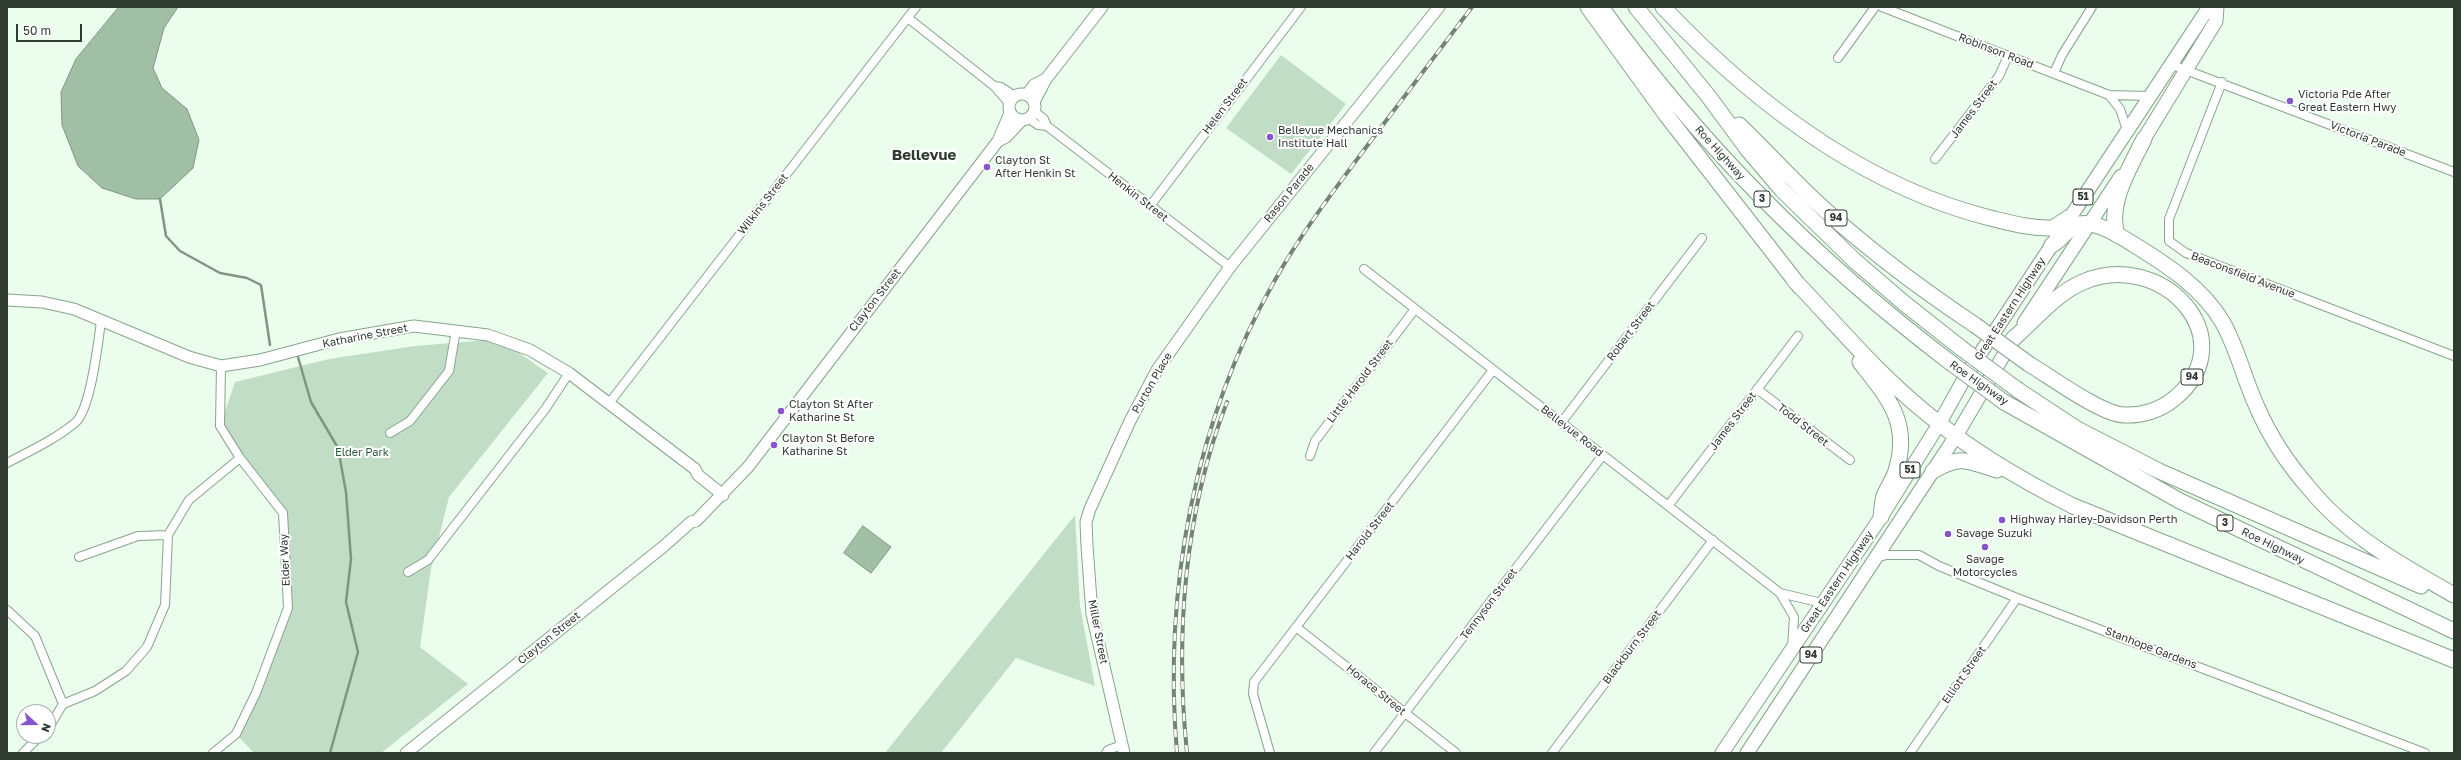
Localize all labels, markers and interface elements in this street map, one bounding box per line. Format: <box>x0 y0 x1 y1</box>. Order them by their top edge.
scale bar <box>18 16 84 42</box>
text: 50 m <box>23 23 51 38</box>
street label: Robinson Road <box>1957 31 2035 71</box>
street label: Helen Street <box>1200 75 1250 137</box>
street label: James Street <box>1948 77 2000 141</box>
place label: Victoria Pde After Great Eastern Hwy <box>2298 88 2396 114</box>
marker: Victoria Pde After Great Eastern Hwy <box>2285 96 2295 106</box>
street label: Victoria Parade <box>2328 118 2408 160</box>
street label: Roe Highway <box>1692 123 1748 183</box>
place label: Bellevue Mechanics Institute Hall <box>1278 124 1383 150</box>
marker: Bellevue Mechanics Institute Hall <box>1265 132 1275 142</box>
district label: Bellevue <box>892 146 956 164</box>
place label: Clayton St After Henkin St <box>995 154 1075 180</box>
street label: Rason Parade <box>1261 161 1317 225</box>
marker: Clayton St After Henkin St <box>982 162 992 172</box>
street label: Henkin Street <box>1105 169 1171 225</box>
street label: Wilkins Street <box>735 171 791 237</box>
road number: 51 <box>2073 189 2093 205</box>
road number: 3 <box>1754 191 1770 207</box>
road number: 94 <box>1825 210 1847 226</box>
street label: Beaconsfield Avenue <box>2189 249 2297 301</box>
street label: Great Eastern Highway <box>1972 255 2048 363</box>
street label: Clayton Street <box>846 266 904 334</box>
street label: Robert Street <box>1604 299 1658 363</box>
street label: Katharine Street <box>321 321 409 351</box>
street label: Little Harold Street <box>1324 337 1396 425</box>
street label: Purton Place <box>1129 350 1175 416</box>
street label: Roe Highway <box>1947 358 2011 408</box>
road number: 94 <box>2181 369 2203 385</box>
street label: James Street <box>1707 389 1759 453</box>
place label: Clayton St After Katharine St <box>789 398 873 424</box>
street label: Todd Street <box>1775 401 1831 449</box>
street label: Bellevue Road <box>1538 402 1606 460</box>
marker: Clayton St After Katharine St <box>776 406 786 416</box>
place label: Clayton St Before Katharine St <box>782 432 875 458</box>
marker: Clayton St Before Katharine St <box>769 440 779 450</box>
park label: Elder Park <box>335 446 389 460</box>
road number: 51 <box>1900 462 1920 478</box>
street label: Harold Street <box>1343 499 1397 563</box>
place label: Highway Harley-Davidson Perth <box>2010 513 2178 527</box>
marker: Highway Harley-Davidson Perth <box>1997 515 2007 525</box>
road number: 3 <box>2217 515 2233 531</box>
street label: Roe Highway <box>2239 525 2307 567</box>
place label: Savage Suzuki <box>1956 527 2032 541</box>
street label: Great Eastern Highway <box>1798 528 1876 636</box>
marker: Savage Suzuki <box>1943 529 1953 539</box>
street label: Elder Way <box>277 533 293 587</box>
marker: Savage Motorcycles <box>1980 542 1990 552</box>
place label: Savage Motorcycles <box>1953 553 2017 579</box>
street label: Tennyson Street <box>1458 566 1520 642</box>
street label: Miller Street <box>1085 599 1111 665</box>
street label: Blackburn Street <box>1600 607 1664 687</box>
street label: Clayton Street <box>515 609 583 667</box>
street label: Stanhope Gardens <box>2103 624 2199 672</box>
street label: Elliott Street <box>1939 644 1989 706</box>
road number: 94 <box>1800 647 1822 663</box>
street label: Horace Street <box>1343 662 1409 718</box>
north arrow <box>16 704 56 744</box>
text: N <box>39 722 54 734</box>

